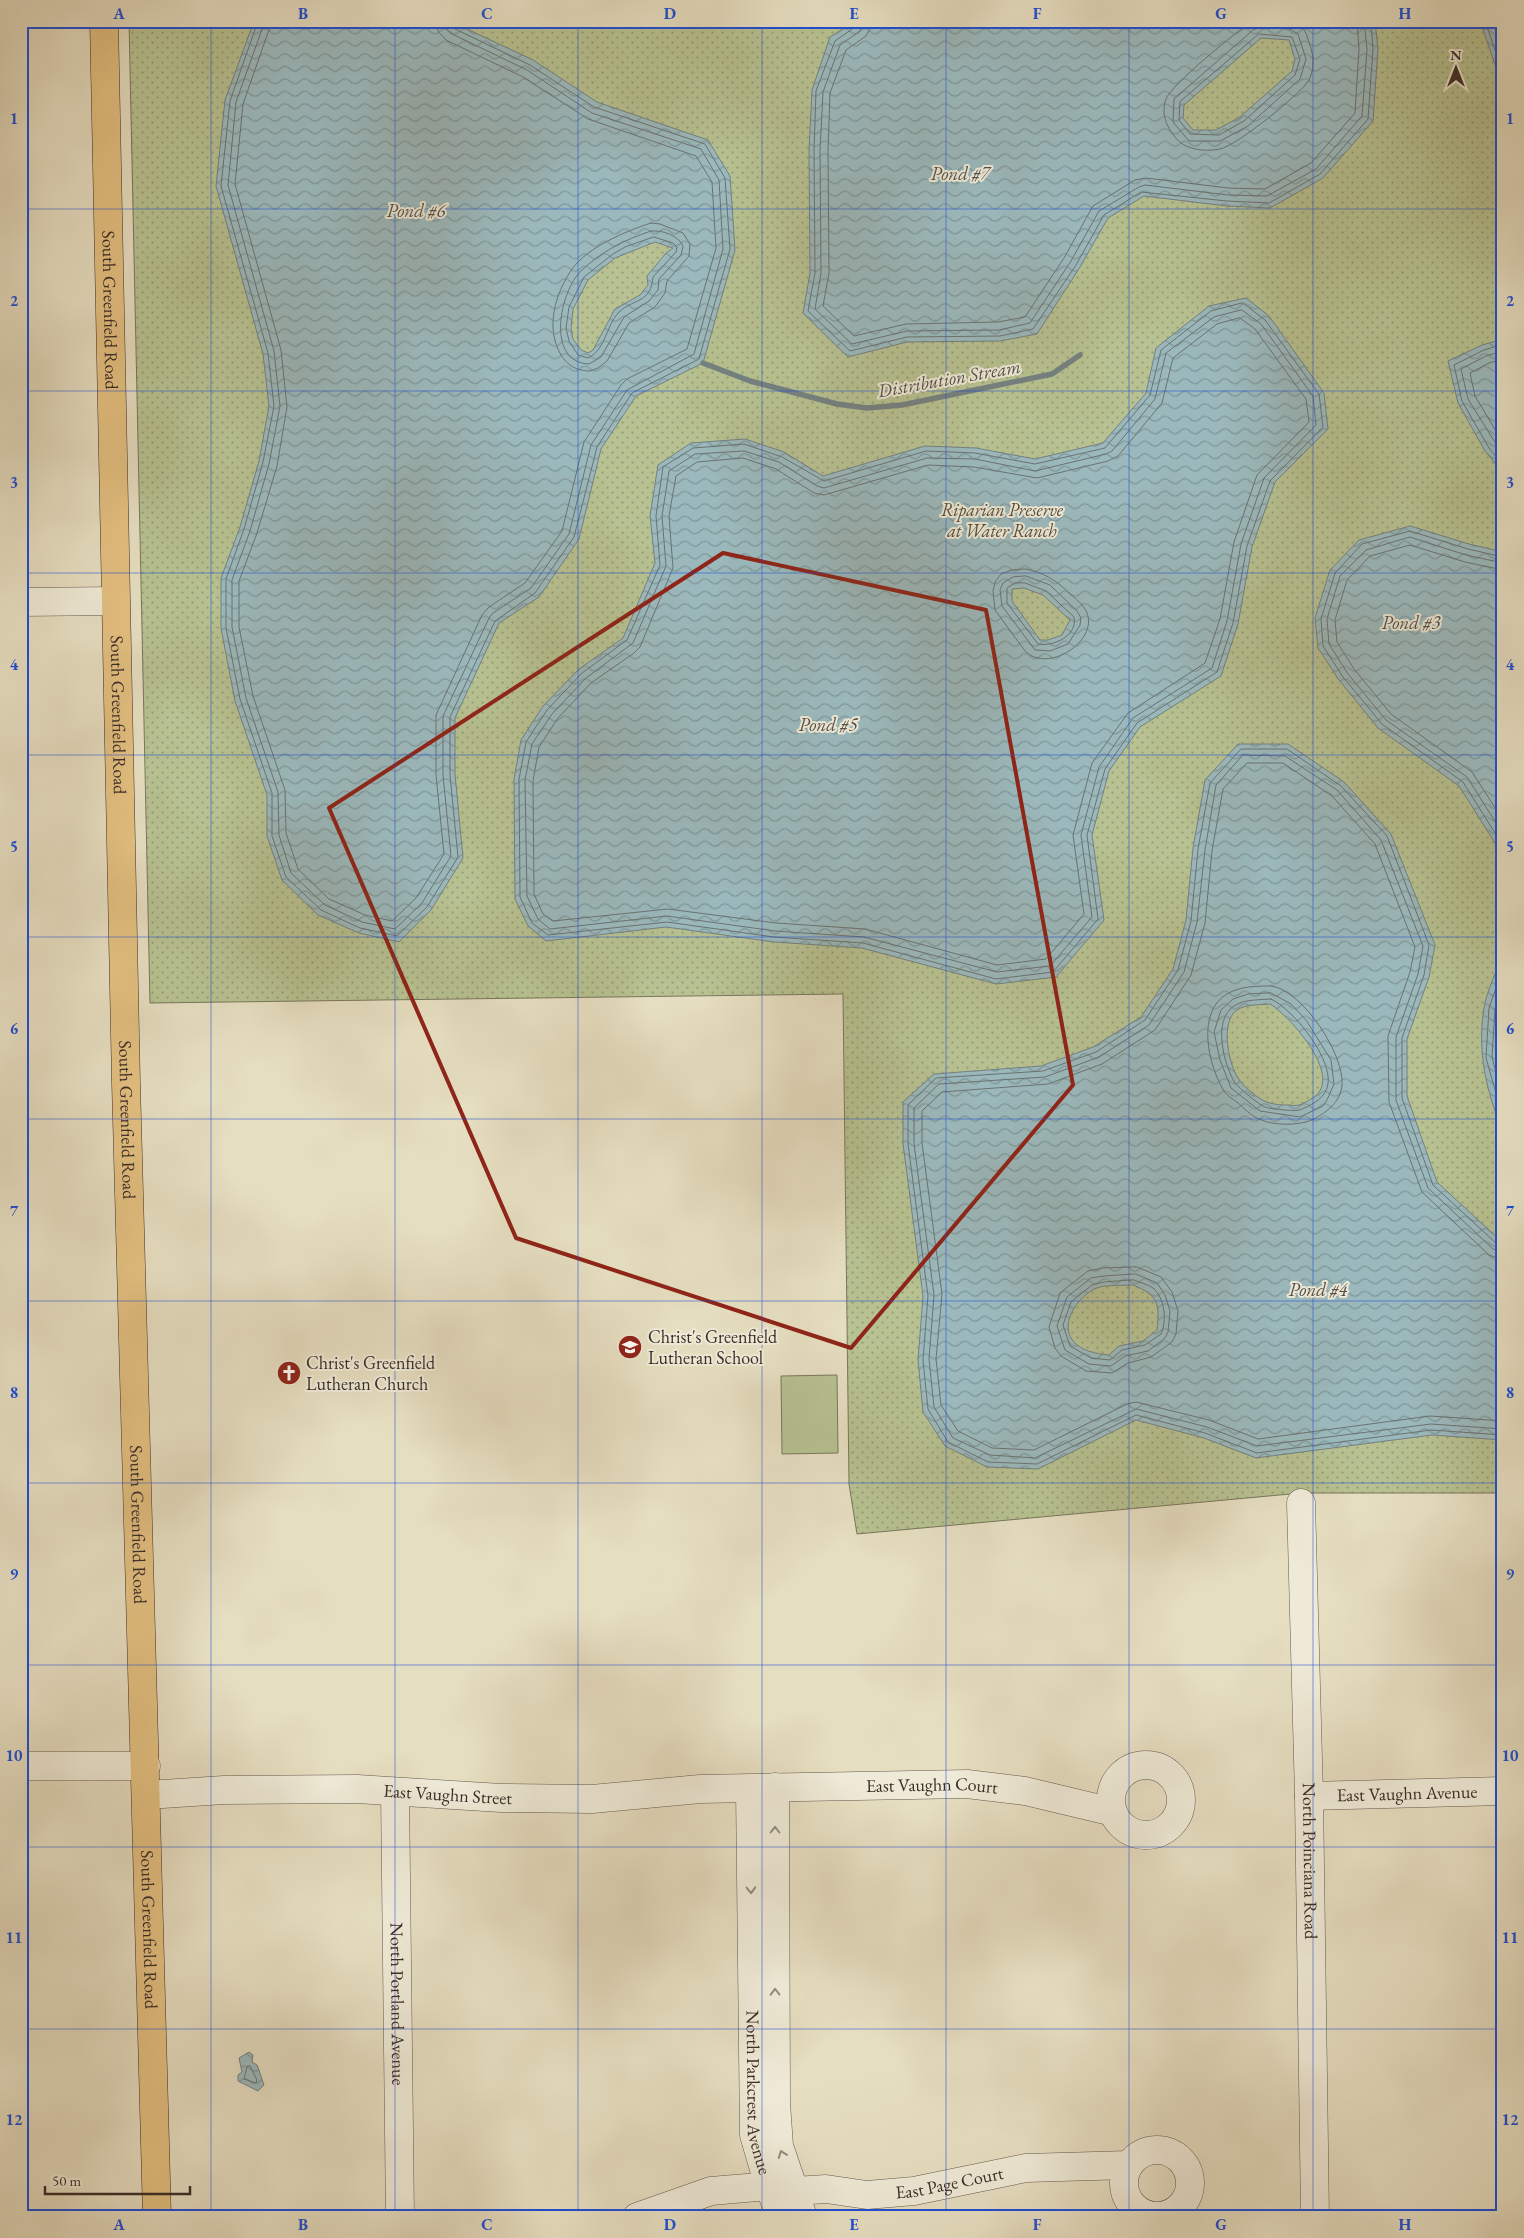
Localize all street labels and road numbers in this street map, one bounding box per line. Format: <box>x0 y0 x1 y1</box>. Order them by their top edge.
street label: South Greenfield Road <box>97 230 124 391</box>
street label: South Greenfield Road <box>106 635 132 795</box>
street label: South Greenfield Road <box>114 1040 141 1200</box>
street label: South Greenfield Road <box>125 1445 152 1605</box>
street label: East Vaughn Court <box>866 1772 1000 1799</box>
street label: East Vaughn Street <box>383 1779 512 1809</box>
street label: East Vaughn Avenue <box>1336 1780 1478 1806</box>
street label: North Poinciana Road <box>1298 1782 1323 1940</box>
street label: South Greenfield Road <box>136 1850 163 2010</box>
street label: North Portland Avenue <box>386 1922 410 2086</box>
street label: North Parkcrest Avenue <box>742 2010 777 2177</box>
street label: East Page Court <box>894 2161 1006 2204</box>

